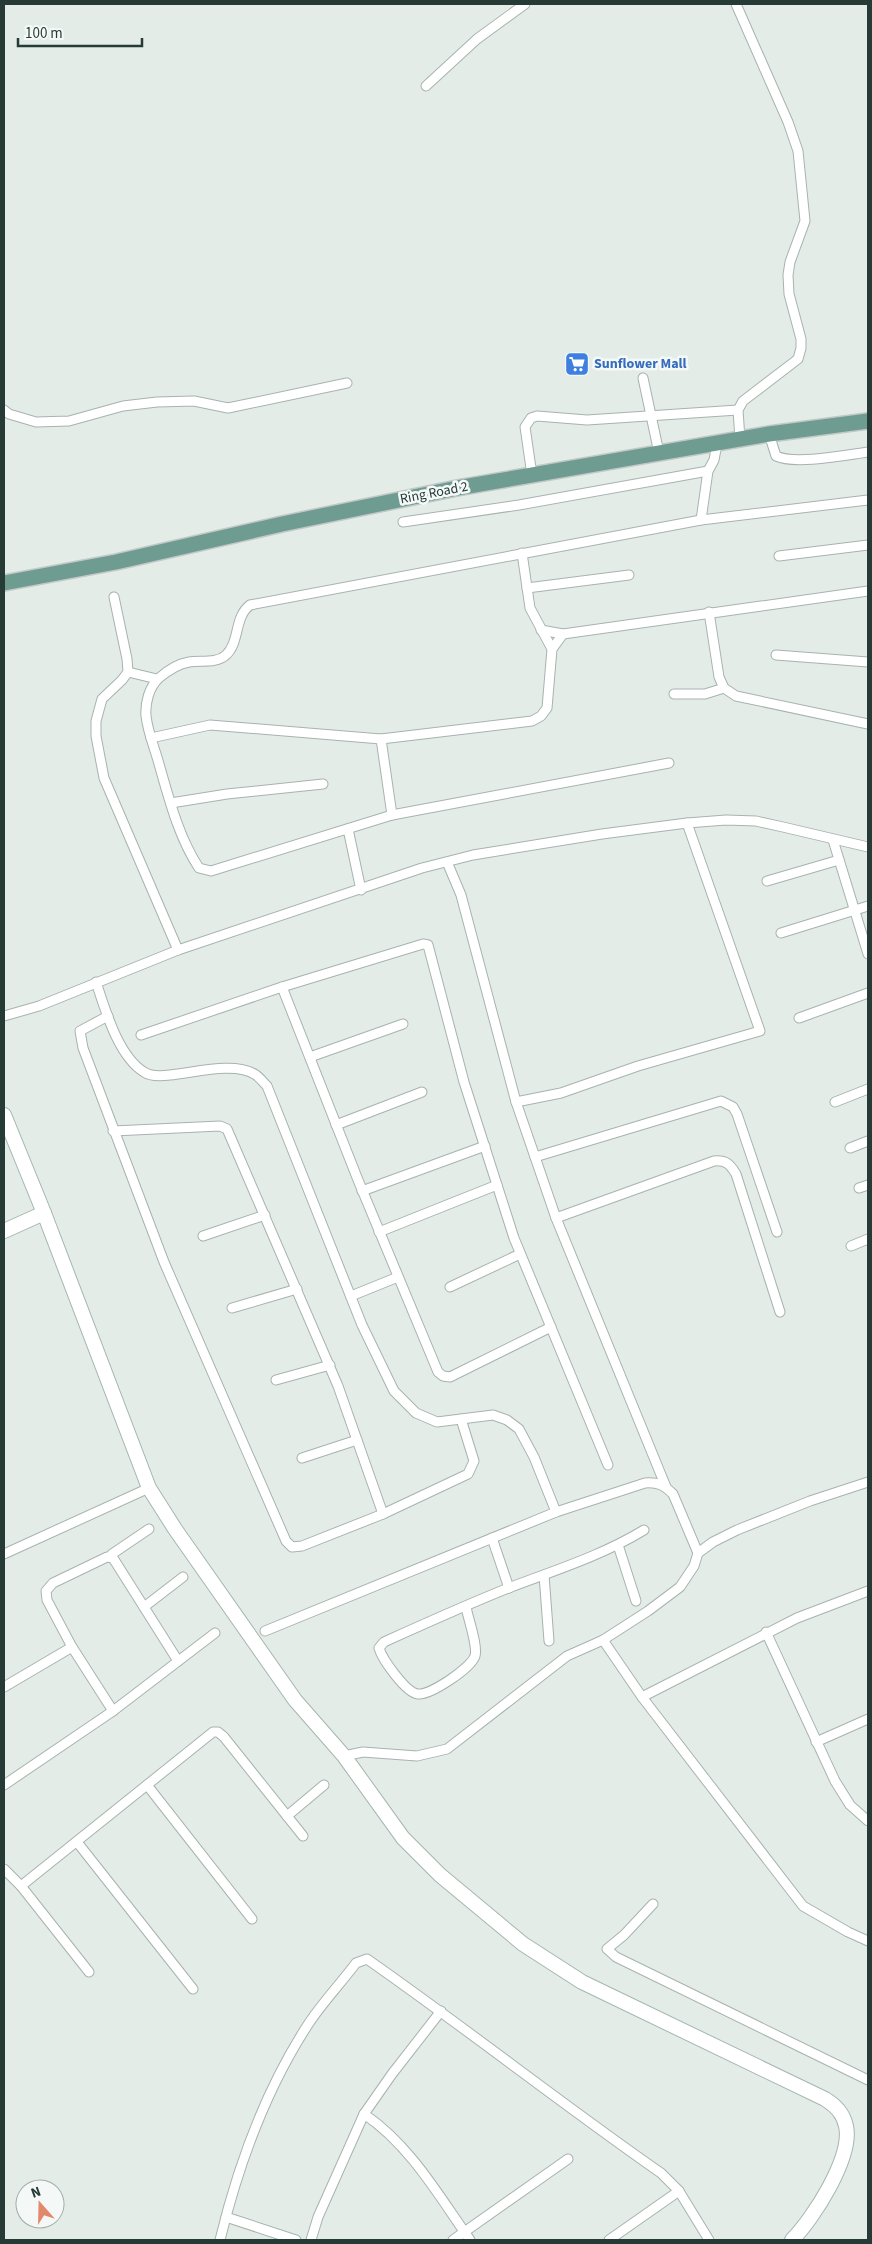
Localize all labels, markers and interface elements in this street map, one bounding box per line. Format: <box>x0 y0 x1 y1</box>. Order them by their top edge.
scale bar <box>18 15 141 47</box>
text: 100 m <box>25 23 63 44</box>
supermarket icon: Sunflower Mall <box>564 351 590 377</box>
place label: Sunflower Mall <box>594 354 687 374</box>
street label: Ring Road 2 <box>398 477 470 509</box>
north arrow <box>15 2179 65 2229</box>
text: N <box>28 2182 44 2204</box>

